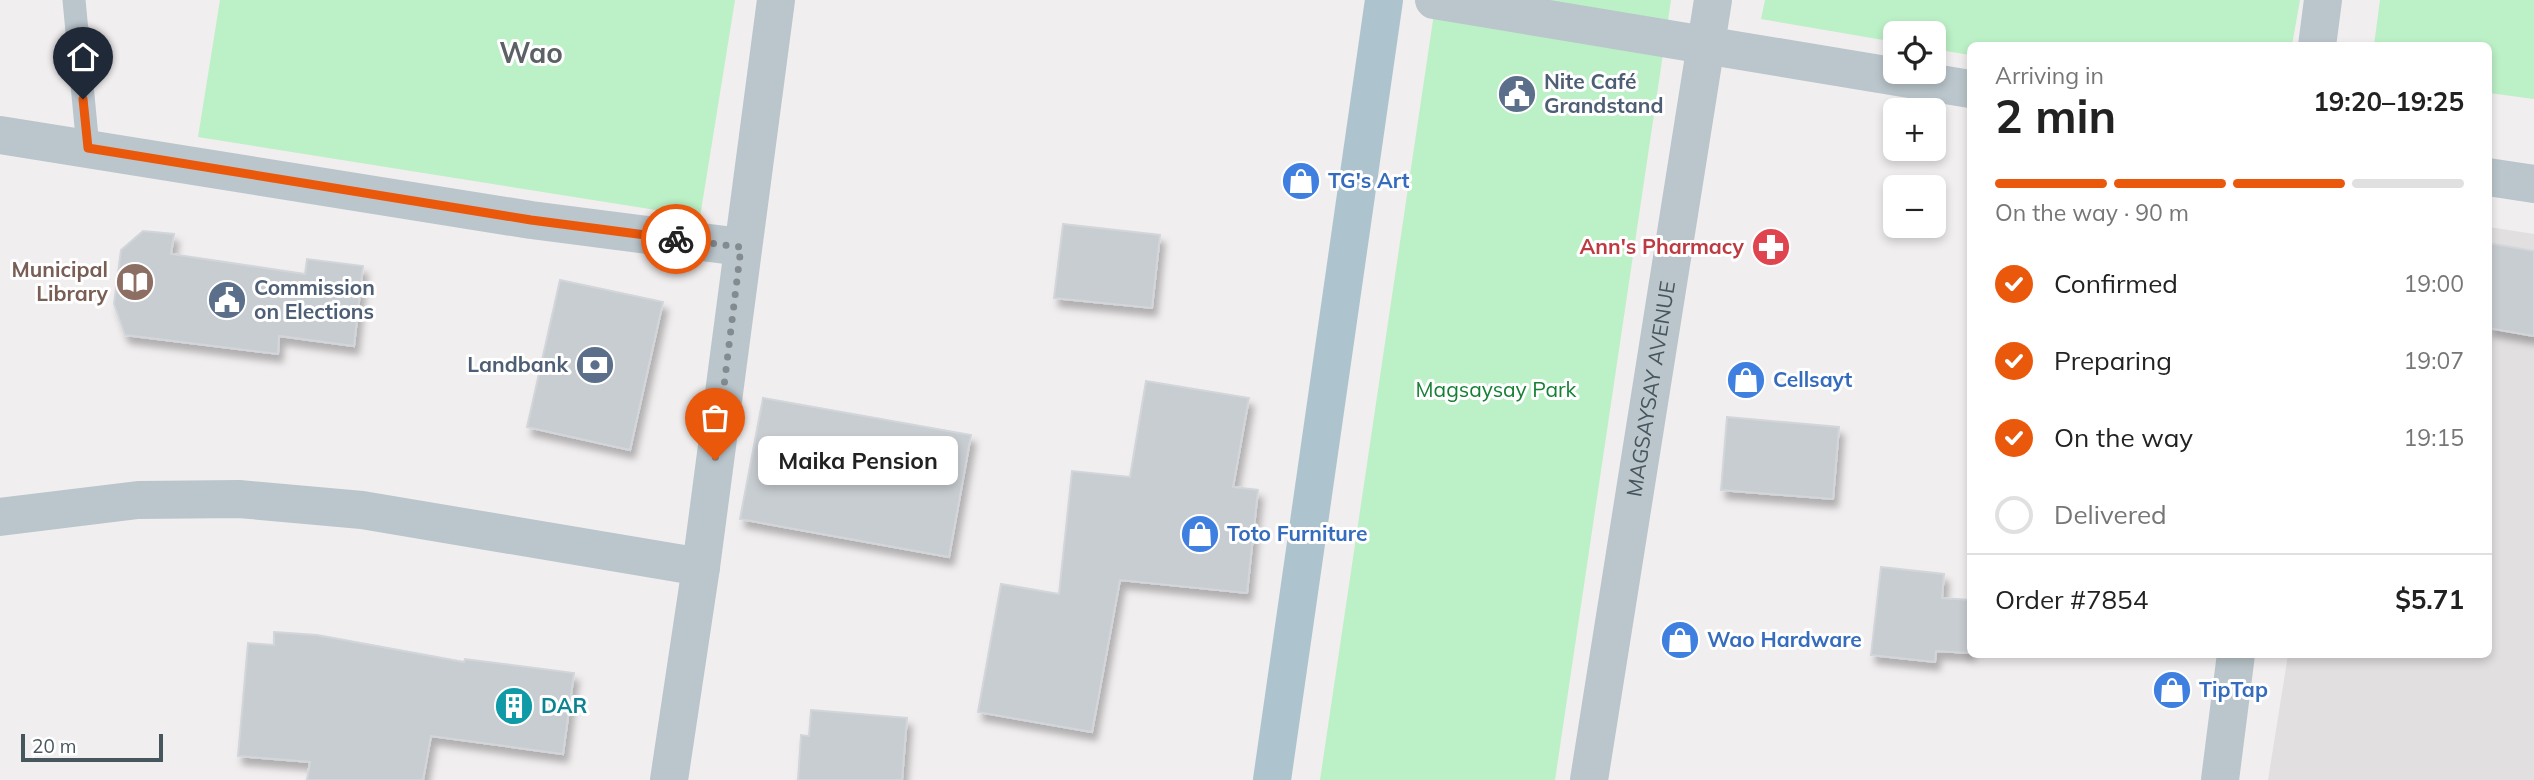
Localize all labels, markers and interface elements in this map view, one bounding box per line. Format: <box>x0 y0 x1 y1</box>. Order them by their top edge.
map controls <box>1883 21 1946 238</box>
button: locate <box>1883 21 1946 84</box>
pin <box>53 27 113 99</box>
district label: Wao <box>499 35 563 70</box>
icon: home <box>64 38 102 76</box>
text: Arriving in <box>1995 61 2104 90</box>
place label: Nite Café Grandstand <box>1544 68 1663 118</box>
public building icon: Nite Café Grandstand <box>1496 73 1538 115</box>
text: 19:20–19:25 <box>2313 85 2464 118</box>
text: 2 min <box>1995 87 2116 145</box>
button: + <box>1883 98 1946 161</box>
shop icon: TG's Art <box>1280 160 1322 202</box>
place label: TG's Art <box>1328 167 1410 193</box>
button: − <box>1883 175 1946 238</box>
text: On the way · 90 m <box>1995 198 2189 227</box>
courier <box>641 204 711 274</box>
icon: bike <box>657 220 695 258</box>
pharmacy icon: Ann's Pharmacy <box>1750 226 1792 268</box>
place label: Ann's Pharmacy <box>1580 233 1745 259</box>
place label: Municipal Library <box>11 256 109 306</box>
library icon: Municipal Library <box>114 261 156 303</box>
icon: check <box>1995 265 2033 303</box>
text: Confirmed <box>2054 267 2178 300</box>
text: 19:00 <box>2404 269 2464 298</box>
place label: Commission on Elections <box>254 274 375 324</box>
public building icon: Commission on Elections <box>206 279 248 321</box>
street label: MAGSAYSAY AVENUE <box>1620 279 1680 498</box>
icon: check <box>1995 342 2033 380</box>
bank icon: Landbank <box>574 344 616 386</box>
text: Preparing <box>2054 344 2172 377</box>
text: 19:07 <box>2404 346 2464 375</box>
place label: Landbank <box>467 351 568 377</box>
shop icon: Cellsayt <box>1725 359 1767 401</box>
place label: Cellsayt <box>1773 366 1852 392</box>
park label: Magsaysay Park <box>1416 376 1577 402</box>
pin <box>685 388 745 460</box>
icon: bag <box>696 399 734 437</box>
icon: check <box>1995 419 2033 457</box>
text: On the way <box>2054 421 2193 454</box>
text: 19:15 <box>2404 423 2464 452</box>
callout: Maika Pension <box>757 435 956 484</box>
text: Maika Pension <box>778 446 938 475</box>
text: Delivered <box>2054 498 2167 531</box>
shop icon: Toto Furniture <box>1179 513 1221 555</box>
place label: Toto Furniture <box>1227 520 1367 546</box>
text: Order #7854 <box>1995 583 2148 616</box>
text: $5.71 <box>2395 583 2464 616</box>
shop icon: Wao Hardware <box>1659 619 1701 661</box>
place label: Wao Hardware <box>1707 626 1862 652</box>
shop icon: TipTap <box>2151 669 2193 711</box>
place label: TipTap <box>2199 676 2268 702</box>
building icon: DAR <box>493 685 535 727</box>
place label: DAR <box>541 692 587 718</box>
scale bar <box>21 731 163 763</box>
text: 20 m <box>32 734 76 758</box>

